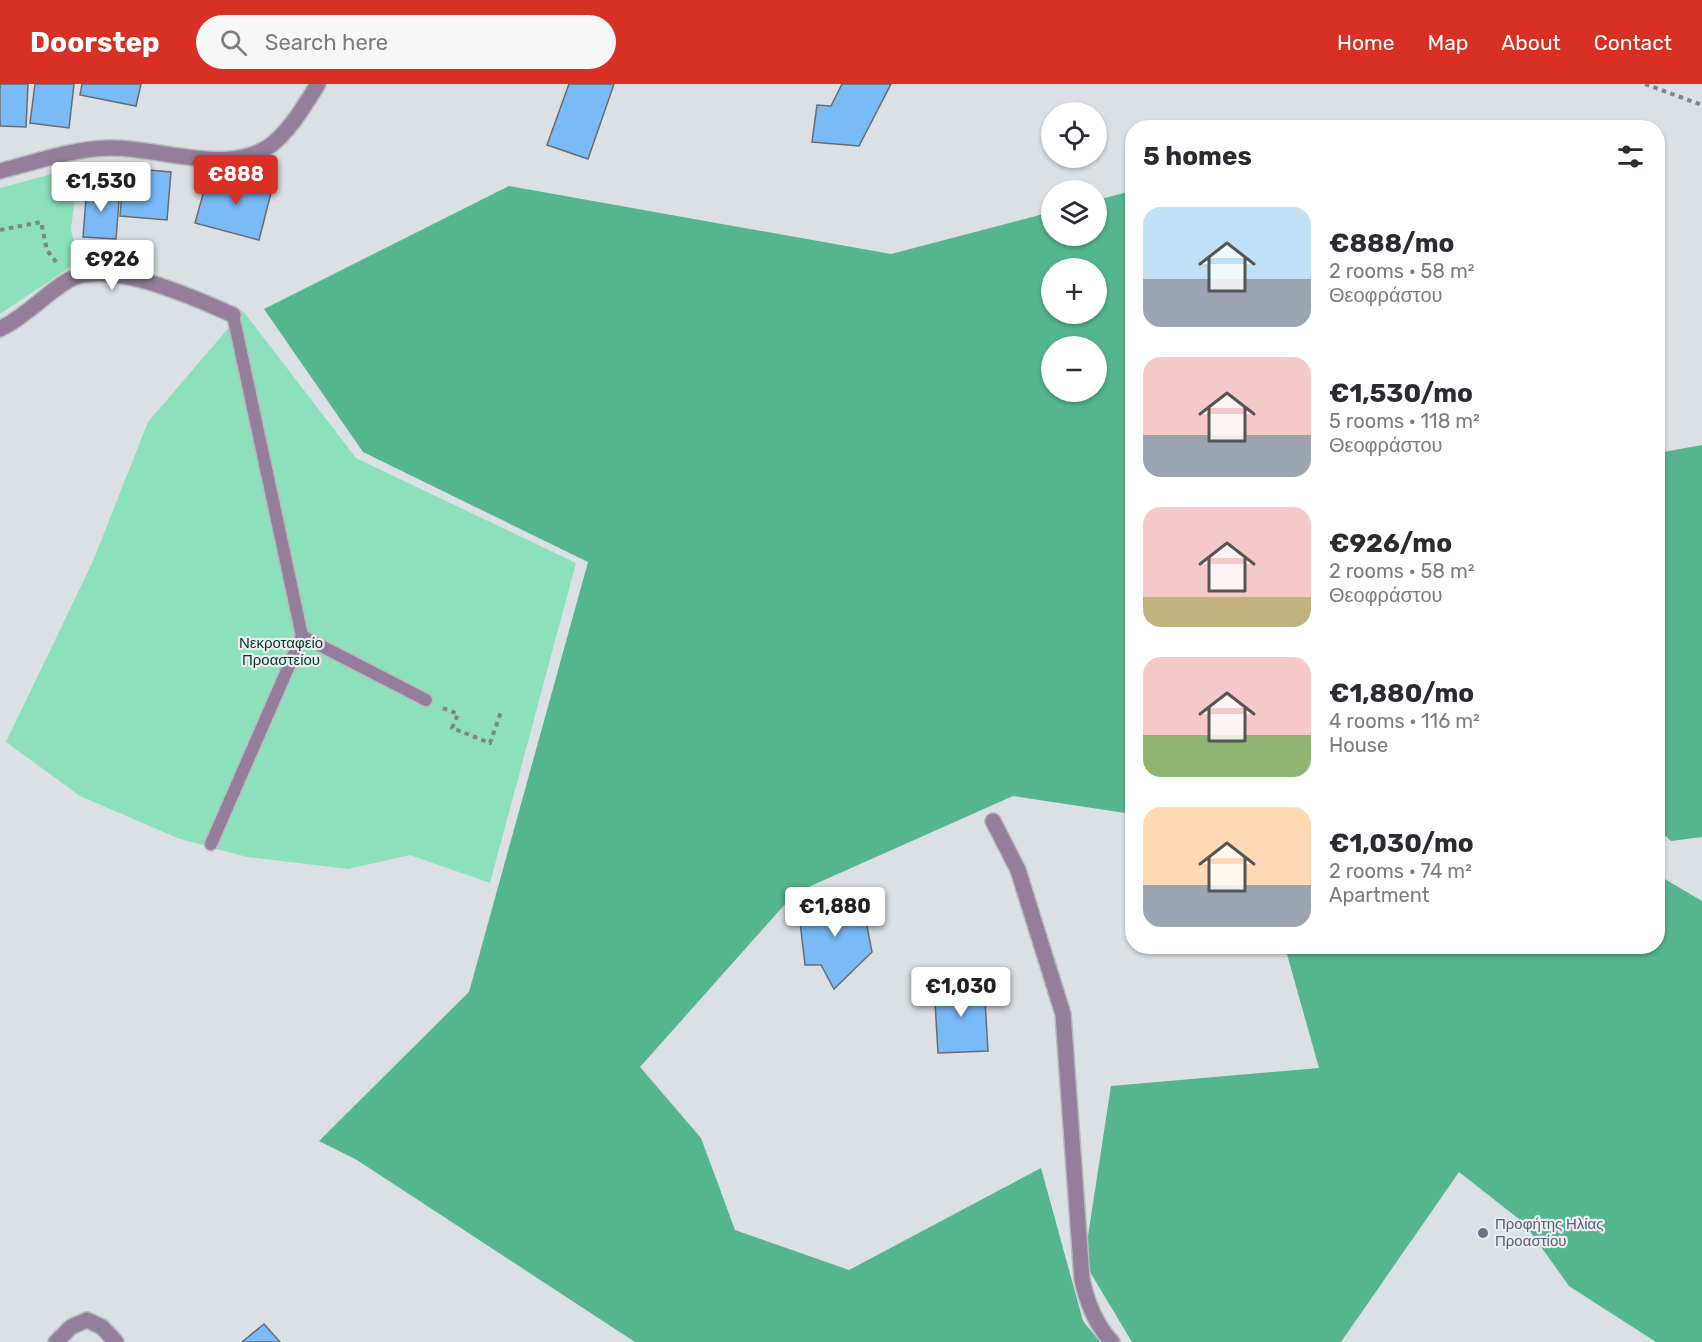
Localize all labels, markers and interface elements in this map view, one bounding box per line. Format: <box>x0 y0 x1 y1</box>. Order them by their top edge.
search box <box>196 15 616 69</box>
text: Doorstep <box>30 26 160 59</box>
icon: search <box>217 26 250 59</box>
text: Search here <box>265 29 388 56</box>
text: Home <box>1337 30 1394 55</box>
text: Map <box>1427 30 1468 55</box>
text: About <box>1501 30 1561 55</box>
text: Contact <box>1594 30 1672 55</box>
map controls <box>1041 102 1107 402</box>
button: locate <box>1041 102 1107 168</box>
icon: filters <box>1614 140 1647 173</box>
text: 5 homes <box>1143 141 1252 172</box>
pin: €888 <box>200 155 272 206</box>
pin: €1,530 <box>52 162 150 213</box>
text: €888 <box>208 162 264 186</box>
text: €1,530 <box>66 169 136 193</box>
button: layers <box>1041 180 1107 246</box>
text: €888/mo <box>1329 228 1454 259</box>
icon: home <box>1191 231 1263 303</box>
pin: €926 <box>76 240 148 291</box>
text: €926 <box>85 247 139 271</box>
button: + <box>1041 258 1107 324</box>
text: 2 rooms · 58 m² <box>1329 259 1475 283</box>
text: Θεοφράστου <box>1329 283 1443 307</box>
button: − <box>1041 336 1107 402</box>
text: €1,530/mo <box>1329 378 1473 409</box>
icon: home <box>1191 381 1263 453</box>
text: 5 rooms · 118 m² <box>1329 409 1480 433</box>
text: Θεοφράστου <box>1329 433 1443 457</box>
text: €926/mo <box>1329 528 1452 559</box>
icon: home <box>1191 531 1263 603</box>
text: 2 rooms · 58 m² <box>1329 559 1475 583</box>
text: Θεοφράστου <box>1329 583 1443 607</box>
park label: Νεκροταφείο Προαστείου <box>239 634 323 669</box>
text: €1,880/mo <box>1329 678 1474 709</box>
icon: home <box>1191 681 1263 753</box>
text: 4 rooms · 116 m² <box>1329 709 1480 733</box>
text: House <box>1329 733 1388 757</box>
text: €1,030/mo <box>1329 828 1474 859</box>
icon: home <box>1191 831 1263 903</box>
text: 2 rooms · 74 m² <box>1329 859 1472 883</box>
text: Apartment <box>1329 883 1430 907</box>
pin: €1,880 <box>786 887 884 938</box>
text: €1,880 <box>799 894 871 918</box>
pin: €1,030 <box>912 967 1010 1018</box>
text: €1,030 <box>925 974 997 998</box>
place label: Προφήτης Ηλίας Προαστίου <box>1495 1215 1604 1250</box>
marker: Προφήτης Ηλίας Προαστίου <box>1476 1226 1490 1240</box>

